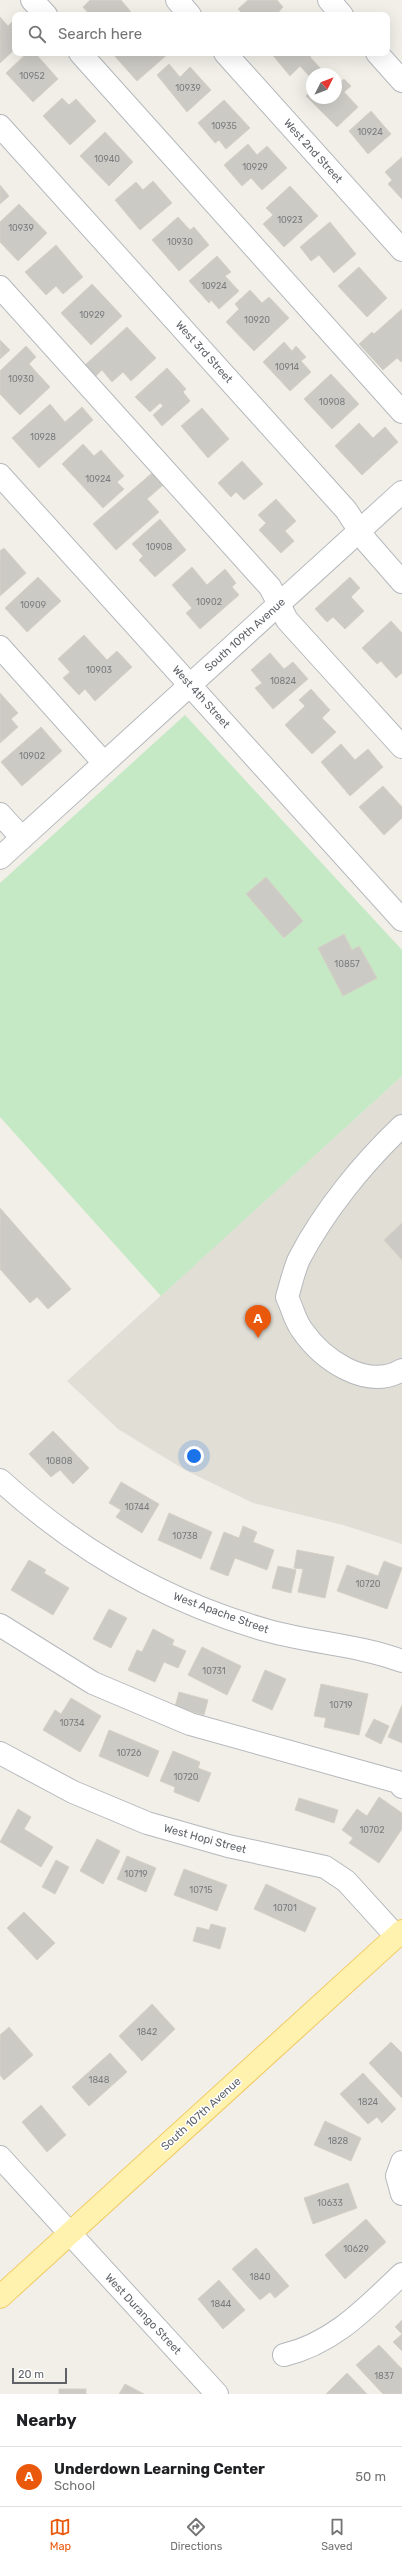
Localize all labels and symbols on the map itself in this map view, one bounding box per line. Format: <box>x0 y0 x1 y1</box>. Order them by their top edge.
north arrow <box>306 68 342 104</box>
house number: 10952 <box>19 71 45 81</box>
house number: 10939 <box>175 83 201 93</box>
street label: West 2nd Street <box>281 116 346 186</box>
house number: 10935 <box>211 121 237 131</box>
house number: 10924 <box>357 127 383 137</box>
house number: 10940 <box>94 154 120 164</box>
house number: 10929 <box>242 162 268 172</box>
house number: 10923 <box>277 215 303 225</box>
house number: 10939 <box>8 223 34 233</box>
house number: 10930 <box>167 237 193 247</box>
house number: 10924 <box>201 281 227 291</box>
house number: 10929 <box>79 310 105 320</box>
house number: 10920 <box>244 315 270 325</box>
street label: West 3rd Street <box>173 318 236 386</box>
house number: 10914 <box>275 362 300 372</box>
house number: 10930 <box>8 374 34 384</box>
house number: 10908 <box>319 397 345 407</box>
house number: 10928 <box>30 432 56 442</box>
house number: 10924 <box>85 474 111 484</box>
house number: 10908 <box>146 542 172 552</box>
street label: South 109th Avenue <box>202 596 288 674</box>
house number: 10902 <box>196 597 222 607</box>
house number: 10909 <box>20 600 46 610</box>
street label: West 4th Street <box>170 663 233 731</box>
house number: 10903 <box>86 665 112 675</box>
house number: 10824 <box>270 676 296 686</box>
house number: 10902 <box>19 751 45 761</box>
house number: 10857 <box>334 959 360 969</box>
pin: A <box>245 1305 271 1338</box>
your location <box>184 1446 204 1466</box>
house number: 10808 <box>46 1456 73 1466</box>
house number: 10744 <box>124 1502 150 1512</box>
house number: 10738 <box>172 1531 198 1541</box>
house number: 10720 <box>355 1579 381 1589</box>
street label: West Apache Street <box>172 1590 271 1637</box>
house number: 10731 <box>202 1666 226 1676</box>
house number: 10719 <box>329 1700 353 1710</box>
house number: 10734 <box>59 1718 85 1728</box>
house number: 10726 <box>117 1748 142 1758</box>
house number: 10720 <box>173 1772 199 1782</box>
street label: West Hopi Street <box>162 1822 249 1856</box>
house number: 10702 <box>359 1825 385 1835</box>
house number: 10719 <box>124 1869 148 1879</box>
house number: 10715 <box>189 1885 213 1895</box>
house number: 10701 <box>273 1903 297 1913</box>
house number: 1842 <box>137 2027 157 2037</box>
house number: 1848 <box>89 2075 110 2085</box>
street label: South 107th Avenue <box>158 2075 244 2153</box>
house number: 1824 <box>358 2097 379 2107</box>
house number: 1828 <box>328 2136 349 2146</box>
house number: 10633 <box>317 2198 343 2208</box>
house number: 10629 <box>343 2244 369 2254</box>
street label: West Durango Street <box>102 2271 184 2358</box>
house number: 1840 <box>250 2272 271 2282</box>
house number: 1844 <box>211 2299 232 2309</box>
scale bar <box>12 2366 67 2385</box>
house number: 1837 <box>374 2371 394 2381</box>

